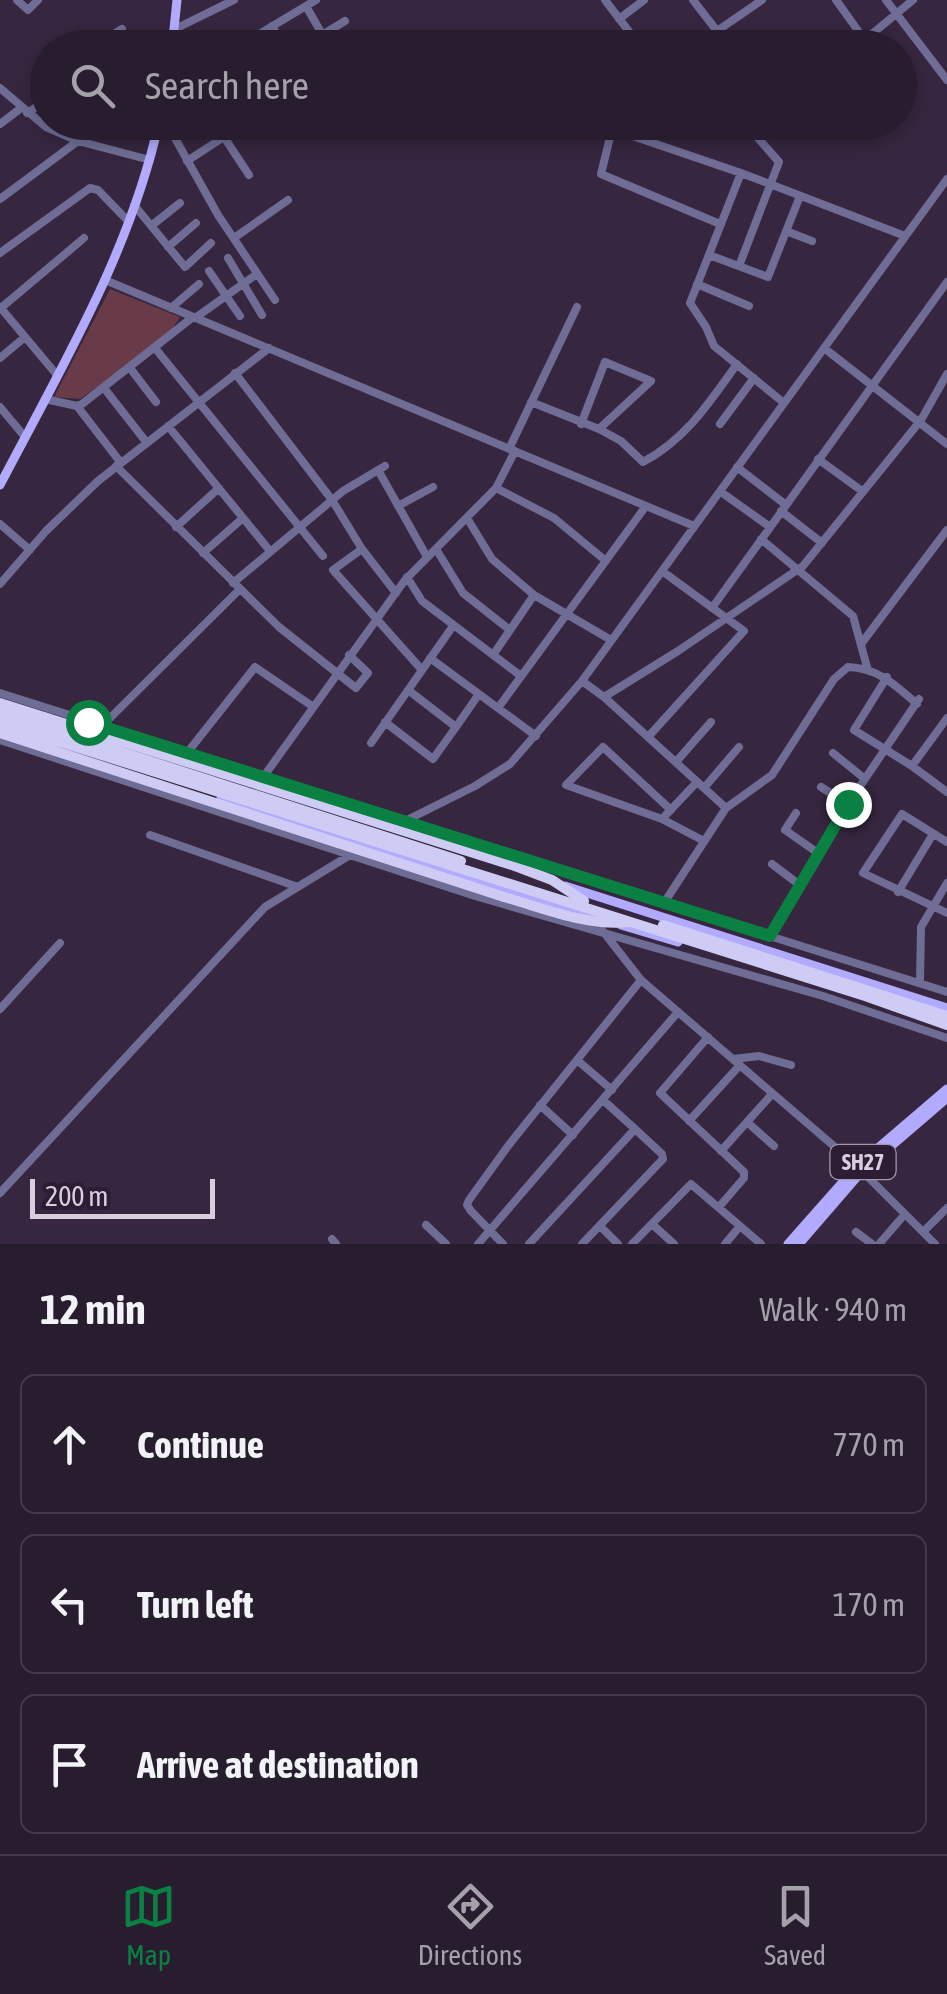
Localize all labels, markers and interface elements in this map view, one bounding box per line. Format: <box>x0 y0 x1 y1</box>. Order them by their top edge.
search box <box>30 30 917 140</box>
icon: search <box>65 58 120 113</box>
text: Search here <box>145 64 309 107</box>
route start <box>66 700 112 746</box>
route end <box>826 782 872 828</box>
road number: SH27 <box>830 1145 896 1179</box>
scale bar <box>30 1174 215 1218</box>
text: 200 m <box>45 1180 108 1212</box>
text: 12 min <box>40 1285 146 1333</box>
text: Walk · 940 m <box>759 1291 907 1328</box>
icon: ahead <box>42 1417 97 1472</box>
text: Continue <box>137 1423 264 1466</box>
text: 770 m <box>832 1426 905 1463</box>
icon: left <box>42 1577 97 1632</box>
text: Turn left <box>137 1583 253 1626</box>
text: 170 m <box>832 1586 905 1623</box>
icon: arrive <box>42 1737 97 1792</box>
text: Arrive at destination <box>137 1743 419 1786</box>
tab: Map <box>121 1879 176 1971</box>
tab: Directions <box>418 1879 522 1971</box>
tab: Saved <box>764 1879 826 1971</box>

